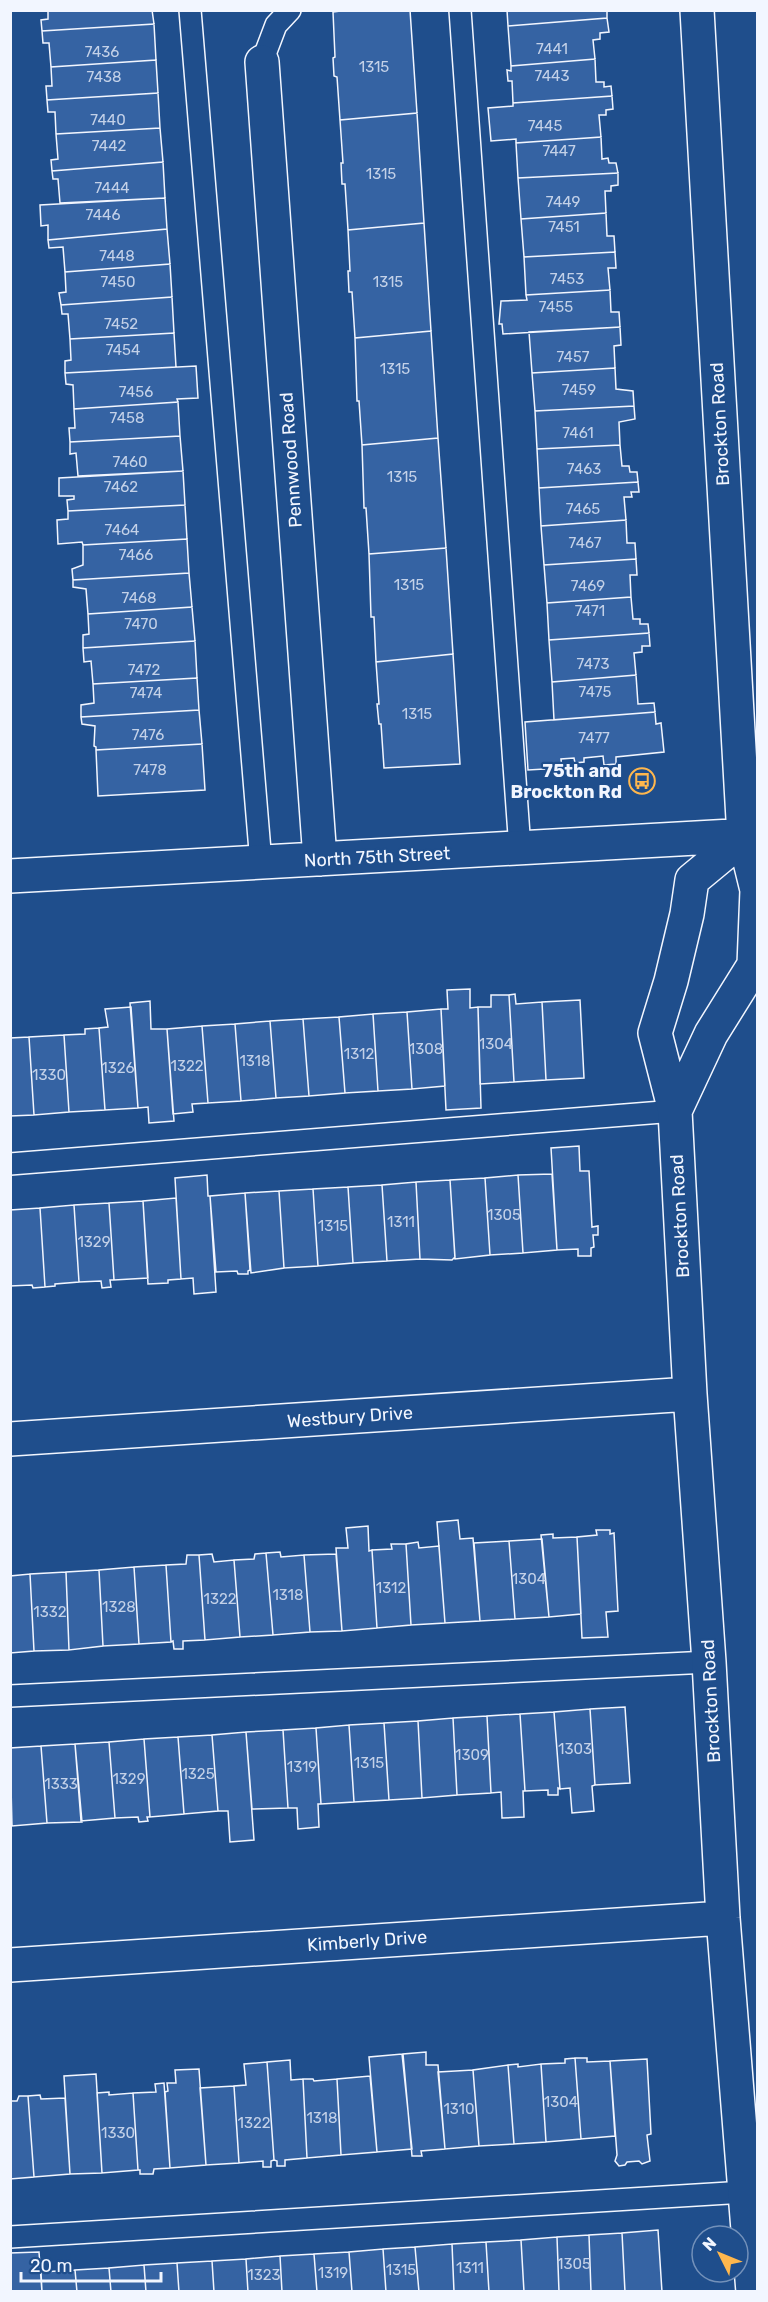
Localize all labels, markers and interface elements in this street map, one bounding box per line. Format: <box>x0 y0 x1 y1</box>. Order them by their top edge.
house number: 7441 <box>536 40 568 58</box>
house number: 7436 <box>85 43 119 61</box>
house number: 1315 <box>359 58 389 76</box>
house number: 7443 <box>535 67 569 85</box>
house number: 7438 <box>86 68 122 86</box>
house number: 7440 <box>90 111 126 129</box>
house number: 7445 <box>528 117 562 135</box>
house number: 7442 <box>92 137 127 155</box>
house number: 7447 <box>542 142 576 160</box>
house number: 1315 <box>366 165 396 183</box>
house number: 7444 <box>94 179 130 197</box>
house number: 7449 <box>546 193 580 211</box>
house number: 7446 <box>86 206 120 224</box>
house number: 7451 <box>548 218 580 236</box>
house number: 7448 <box>99 247 135 265</box>
house number: 7453 <box>550 270 584 288</box>
house number: 7450 <box>101 273 135 291</box>
house number: 1315 <box>373 273 403 291</box>
house number: 7455 <box>539 298 573 316</box>
house number: 7452 <box>104 315 138 333</box>
house number: 7454 <box>106 341 140 359</box>
house number: 7457 <box>556 348 590 366</box>
house number: 1315 <box>380 360 410 378</box>
street label: Brockton Road <box>706 362 734 486</box>
house number: 7459 <box>562 381 596 399</box>
house number: 7456 <box>119 383 153 401</box>
street label: Pennwood Road <box>275 391 307 529</box>
house number: 7458 <box>110 409 144 427</box>
house number: 7461 <box>562 424 594 442</box>
house number: 7460 <box>112 453 148 471</box>
house number: 7463 <box>567 460 601 478</box>
house number: 1315 <box>387 468 417 486</box>
house number: 7462 <box>104 478 138 496</box>
house number: 7465 <box>566 500 600 518</box>
house number: 7464 <box>105 521 139 539</box>
house number: 7467 <box>569 534 602 552</box>
house number: 7466 <box>119 546 153 564</box>
house number: 1315 <box>394 576 424 594</box>
house number: 7469 <box>571 577 605 595</box>
house number: 7468 <box>121 589 157 607</box>
house number: 7471 <box>575 602 605 620</box>
house number: 7470 <box>124 615 158 633</box>
house number: 7473 <box>577 655 609 673</box>
house number: 7472 <box>128 661 161 679</box>
house number: 7475 <box>579 683 612 701</box>
house number: 7474 <box>130 684 162 702</box>
house number: 1315 <box>402 705 432 723</box>
house number: 7476 <box>132 726 164 744</box>
house number: 7477 <box>578 729 610 747</box>
place label: 75th and Brockton Rd <box>511 760 622 803</box>
house number: 7478 <box>133 761 167 779</box>
bus stop icon: 75th and Brockton Rd <box>627 766 657 796</box>
street label: North 75th Street <box>303 842 451 872</box>
house number: 1304 <box>479 1035 513 1053</box>
house number: 1308 <box>409 1040 443 1058</box>
house number: 1312 <box>344 1045 374 1063</box>
house number: 1318 <box>239 1052 271 1070</box>
house number: 1322 <box>170 1057 204 1075</box>
house number: 1326 <box>101 1059 135 1077</box>
house number: 1330 <box>32 1066 66 1084</box>
street label: Brockton Road <box>666 1154 694 1278</box>
house number: 1305 <box>487 1206 521 1224</box>
house number: 1311 <box>387 1213 415 1231</box>
house number: 1315 <box>318 1217 348 1235</box>
house number: 1329 <box>77 1233 111 1251</box>
street label: Westbury Drive <box>286 1402 414 1432</box>
house number: 1304 <box>512 1570 546 1588</box>
house number: 1312 <box>376 1579 406 1597</box>
house number: 1318 <box>272 1586 304 1604</box>
house number: 1322 <box>203 1590 237 1608</box>
house number: 1328 <box>102 1598 136 1616</box>
house number: 1332 <box>33 1603 67 1621</box>
street label: Brockton Road <box>697 1639 725 1763</box>
house number: 1303 <box>558 1740 592 1758</box>
house number: 1309 <box>455 1746 489 1764</box>
house number: 1315 <box>354 1754 384 1772</box>
house number: 1319 <box>287 1758 317 1776</box>
house number: 1325 <box>181 1765 215 1783</box>
house number: 1329 <box>112 1770 146 1788</box>
house number: 1333 <box>44 1775 78 1793</box>
street label: Kimberly Drive <box>306 1926 428 1956</box>
house number: 1304 <box>544 2093 578 2111</box>
house number: 1310 <box>443 2100 475 2118</box>
house number: 1318 <box>306 2109 338 2127</box>
house number: 1322 <box>237 2114 271 2132</box>
house number: 1330 <box>101 2124 135 2142</box>
north arrow <box>690 2224 750 2284</box>
text: N <box>699 2233 720 2255</box>
scale bar <box>21 2245 160 2283</box>
text: 20 m <box>30 2255 72 2277</box>
house number: 1305 <box>557 2255 591 2273</box>
house number: 1311 <box>456 2259 484 2277</box>
house number: 1315 <box>386 2261 416 2279</box>
house number: 1319 <box>318 2264 348 2282</box>
house number: 1323 <box>247 2266 281 2284</box>

